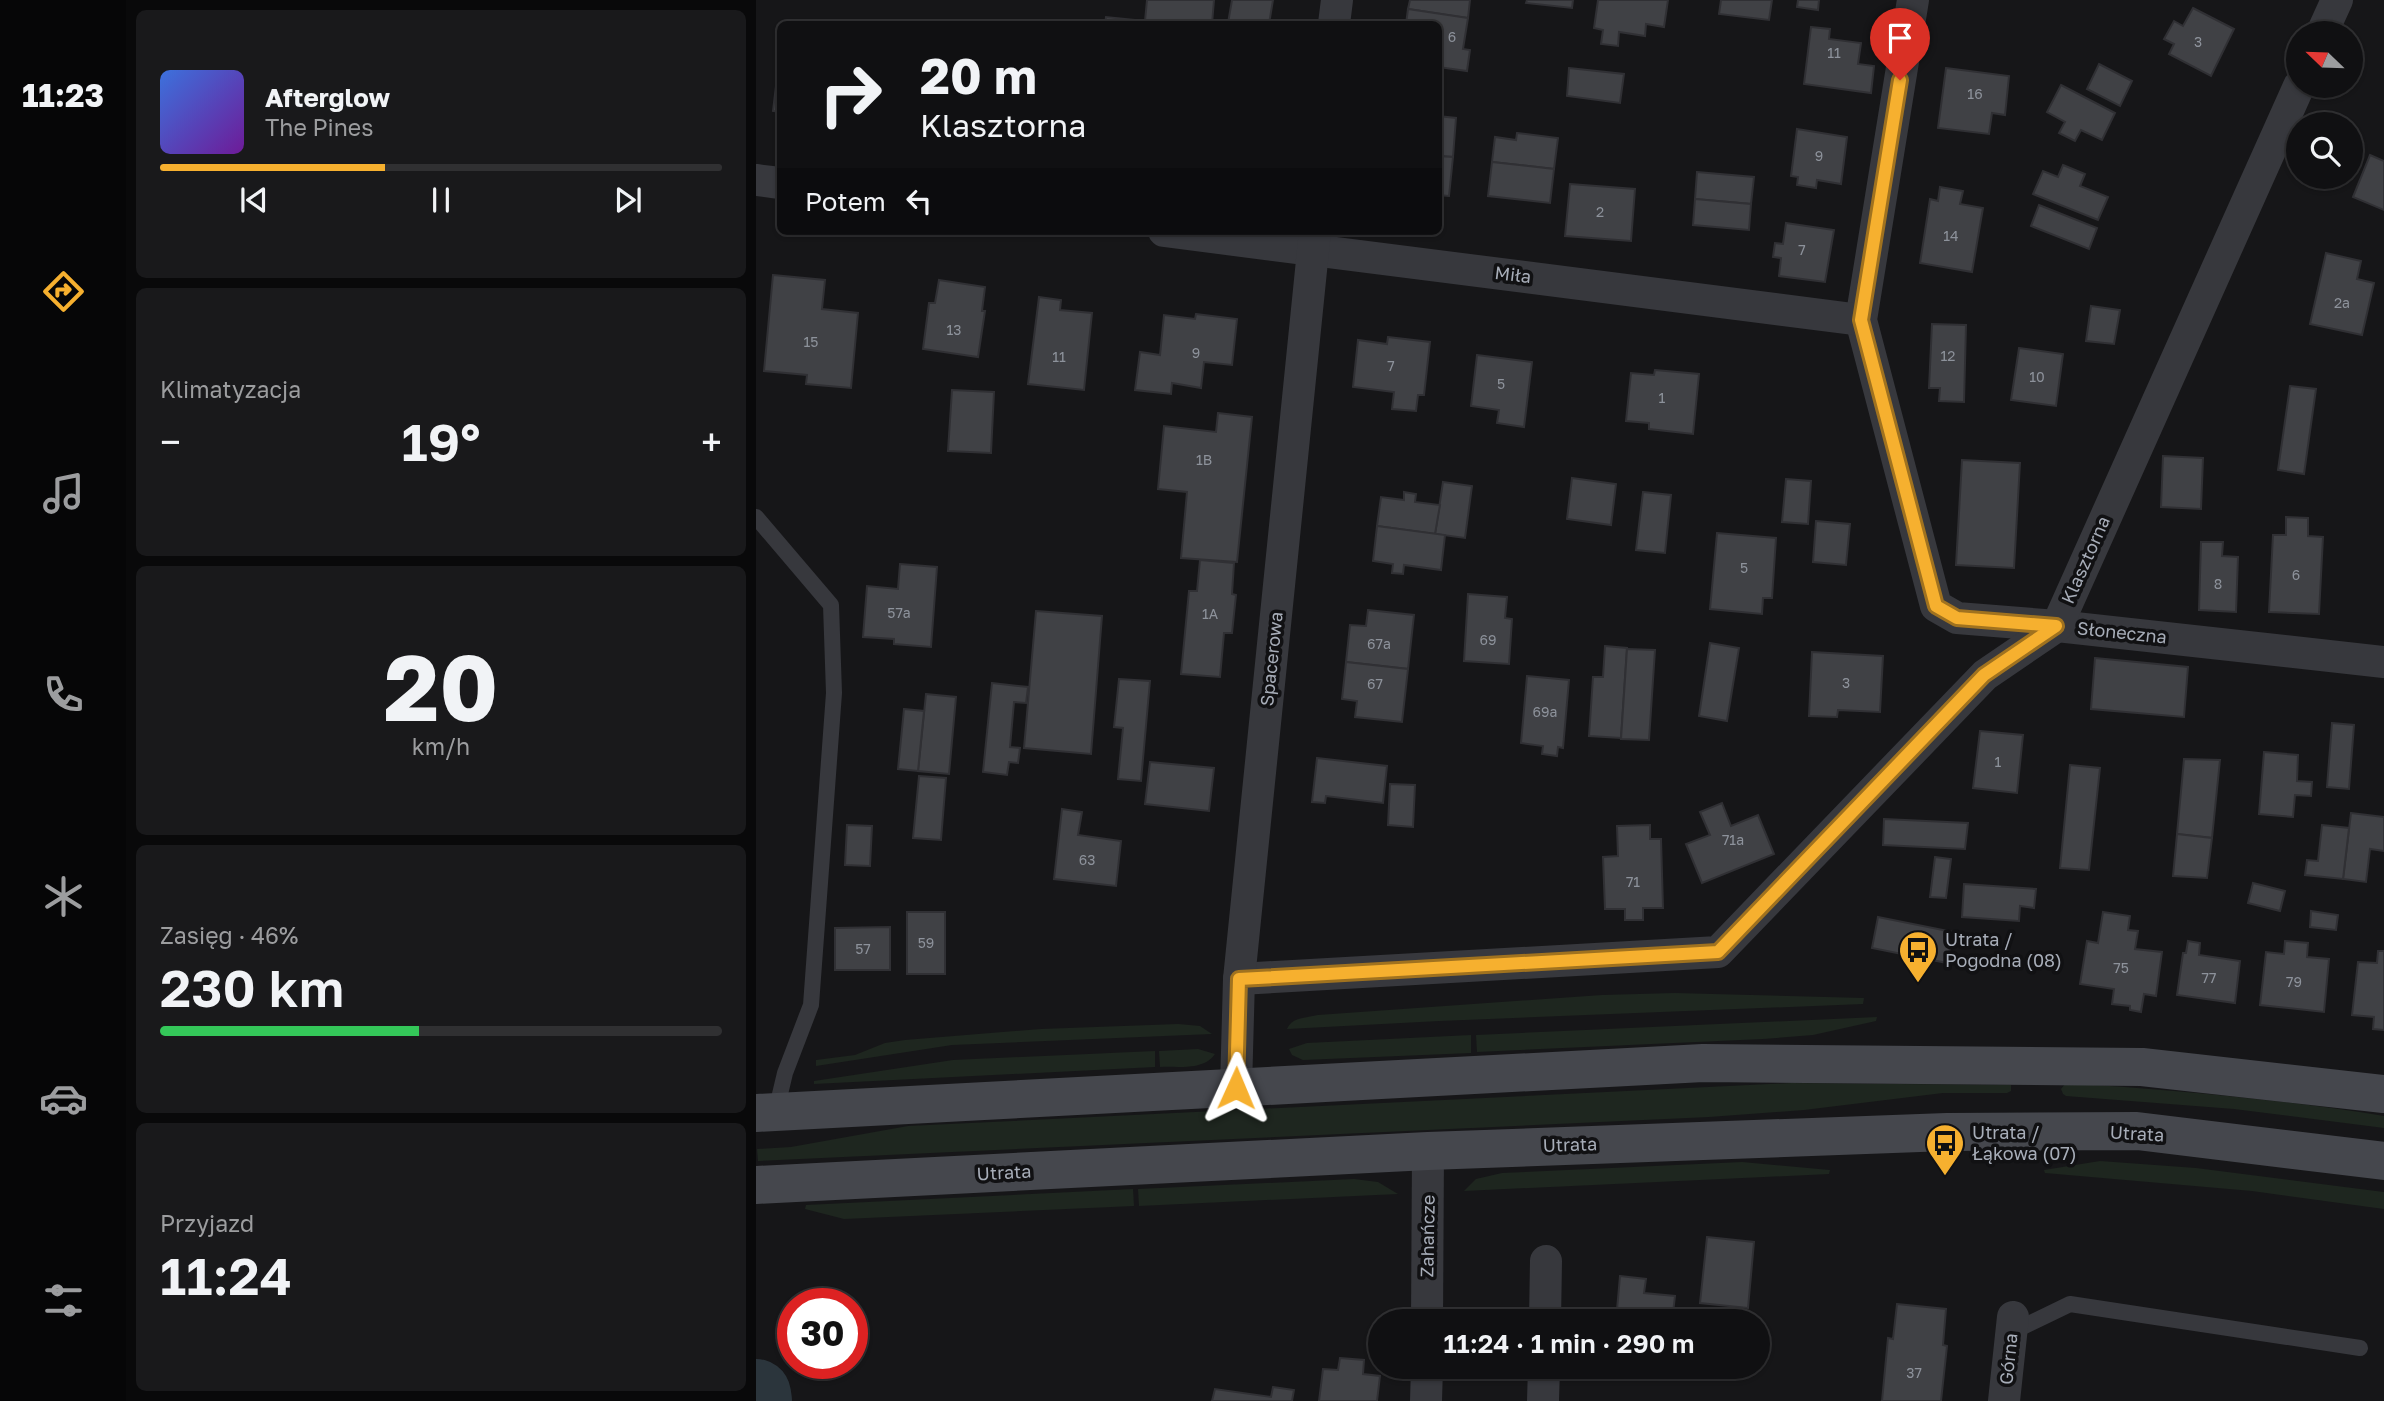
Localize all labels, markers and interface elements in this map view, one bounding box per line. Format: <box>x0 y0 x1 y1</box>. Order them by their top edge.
pin <box>1870 8 1930 80</box>
icon: arrive <box>1881 19 1919 57</box>
north arrow <box>2286 21 2362 98</box>
map controls <box>2286 21 2363 189</box>
house number: 6 <box>1448 28 1456 45</box>
house number: 3 <box>2194 33 2202 50</box>
house number: 11 <box>1827 44 1841 61</box>
text: 20 m <box>920 46 1037 105</box>
icon: right <box>805 49 896 140</box>
text: 11:23 <box>22 76 104 114</box>
text: Afterglow <box>265 82 390 113</box>
house number: 16 <box>1967 85 1983 102</box>
text: Klasztorna <box>920 106 1086 144</box>
button: search <box>2286 112 2363 189</box>
text: The Pines <box>265 113 373 141</box>
house number: 9 <box>1815 147 1823 164</box>
icon: previous <box>235 181 273 219</box>
icon: pause <box>422 181 460 219</box>
icon: next <box>609 181 647 219</box>
icon: left <box>900 182 938 220</box>
text: Potem <box>805 186 886 217</box>
house number: 2 <box>1596 203 1604 220</box>
house number: 14 <box>1943 227 1959 244</box>
house number: 7 <box>1798 241 1806 258</box>
street label: Miła <box>1494 261 1533 287</box>
icon: directions <box>39 267 88 316</box>
house number: 2a <box>2334 294 2350 311</box>
house number: 13 <box>947 321 961 338</box>
house number: 15 <box>804 333 818 350</box>
house number: 9 <box>1192 344 1200 361</box>
house number: 12 <box>1941 347 1955 364</box>
house number: 11 <box>1052 348 1066 365</box>
house number: 7 <box>1387 357 1395 374</box>
house number: 10 <box>2029 368 2045 385</box>
text: Klimatyzacja <box>160 375 301 403</box>
house number: 5 <box>1497 375 1505 392</box>
house number: 1 <box>1659 389 1666 406</box>
text: 19° <box>402 410 480 472</box>
text: − <box>160 419 181 464</box>
text: + <box>701 419 722 464</box>
house number: 1B <box>1196 451 1212 468</box>
icon: music <box>39 469 88 518</box>
street label: Klasztorna <box>2056 512 2114 607</box>
house number: 5 <box>1740 559 1748 576</box>
house number: 6 <box>2292 566 2300 583</box>
house number: 8 <box>2214 575 2222 592</box>
house number: 57a <box>887 604 911 621</box>
house number: 1A <box>1202 605 1219 622</box>
street label: Spacerowa <box>1255 611 1287 707</box>
street label: Słoneczna <box>2076 616 2168 648</box>
house number: 69 <box>1480 631 1496 648</box>
text: 20 <box>384 632 498 741</box>
house number: 67a <box>1367 635 1391 652</box>
icon: phone <box>39 670 88 719</box>
house number: 3 <box>1842 674 1850 691</box>
house number: 67 <box>1367 675 1383 692</box>
house number: 69a <box>1533 703 1557 720</box>
text: km/h <box>412 732 470 760</box>
house number: 1 <box>1995 753 2002 770</box>
house number: 71a <box>1722 831 1744 848</box>
house number: 63 <box>1079 851 1095 868</box>
icon: climate <box>39 872 88 921</box>
house number: 71 <box>1626 873 1640 890</box>
text: Zasięg · 46% <box>160 921 298 949</box>
place label: Utrata / Pogodna (08) <box>1945 928 2062 971</box>
bus stop icon: Utrata / Pogodna (08) <box>1897 929 1939 984</box>
house number: 59 <box>918 934 934 951</box>
house number: 57 <box>855 940 871 957</box>
text: 230 km <box>160 956 344 1018</box>
house number: 75 <box>2113 959 2129 976</box>
house number: 77 <box>2202 969 2216 986</box>
house number: 79 <box>2286 973 2302 990</box>
position arrow <box>1199 1051 1273 1125</box>
icon: car <box>39 1074 88 1123</box>
place label: Utrata / Łąkowa (07) <box>1972 1121 2077 1164</box>
street label: Utrata <box>2109 1121 2165 1145</box>
bus stop icon: Utrata / Łąkowa (07) <box>1924 1122 1966 1177</box>
street label: Utrata <box>1542 1132 1598 1156</box>
street label: Utrata <box>976 1160 1032 1184</box>
street label: Zahańcze <box>1415 1194 1439 1278</box>
text: Przyjazd <box>160 1209 254 1237</box>
text: 11:24 <box>160 1244 292 1306</box>
icon: filters <box>39 1276 88 1325</box>
speed limit sign: 30 <box>777 1288 868 1379</box>
text: 11:24 · 1 min · 290 m <box>1443 1328 1695 1359</box>
street label: Górna <box>1994 1332 2022 1386</box>
house number: 37 <box>1906 1364 1922 1381</box>

